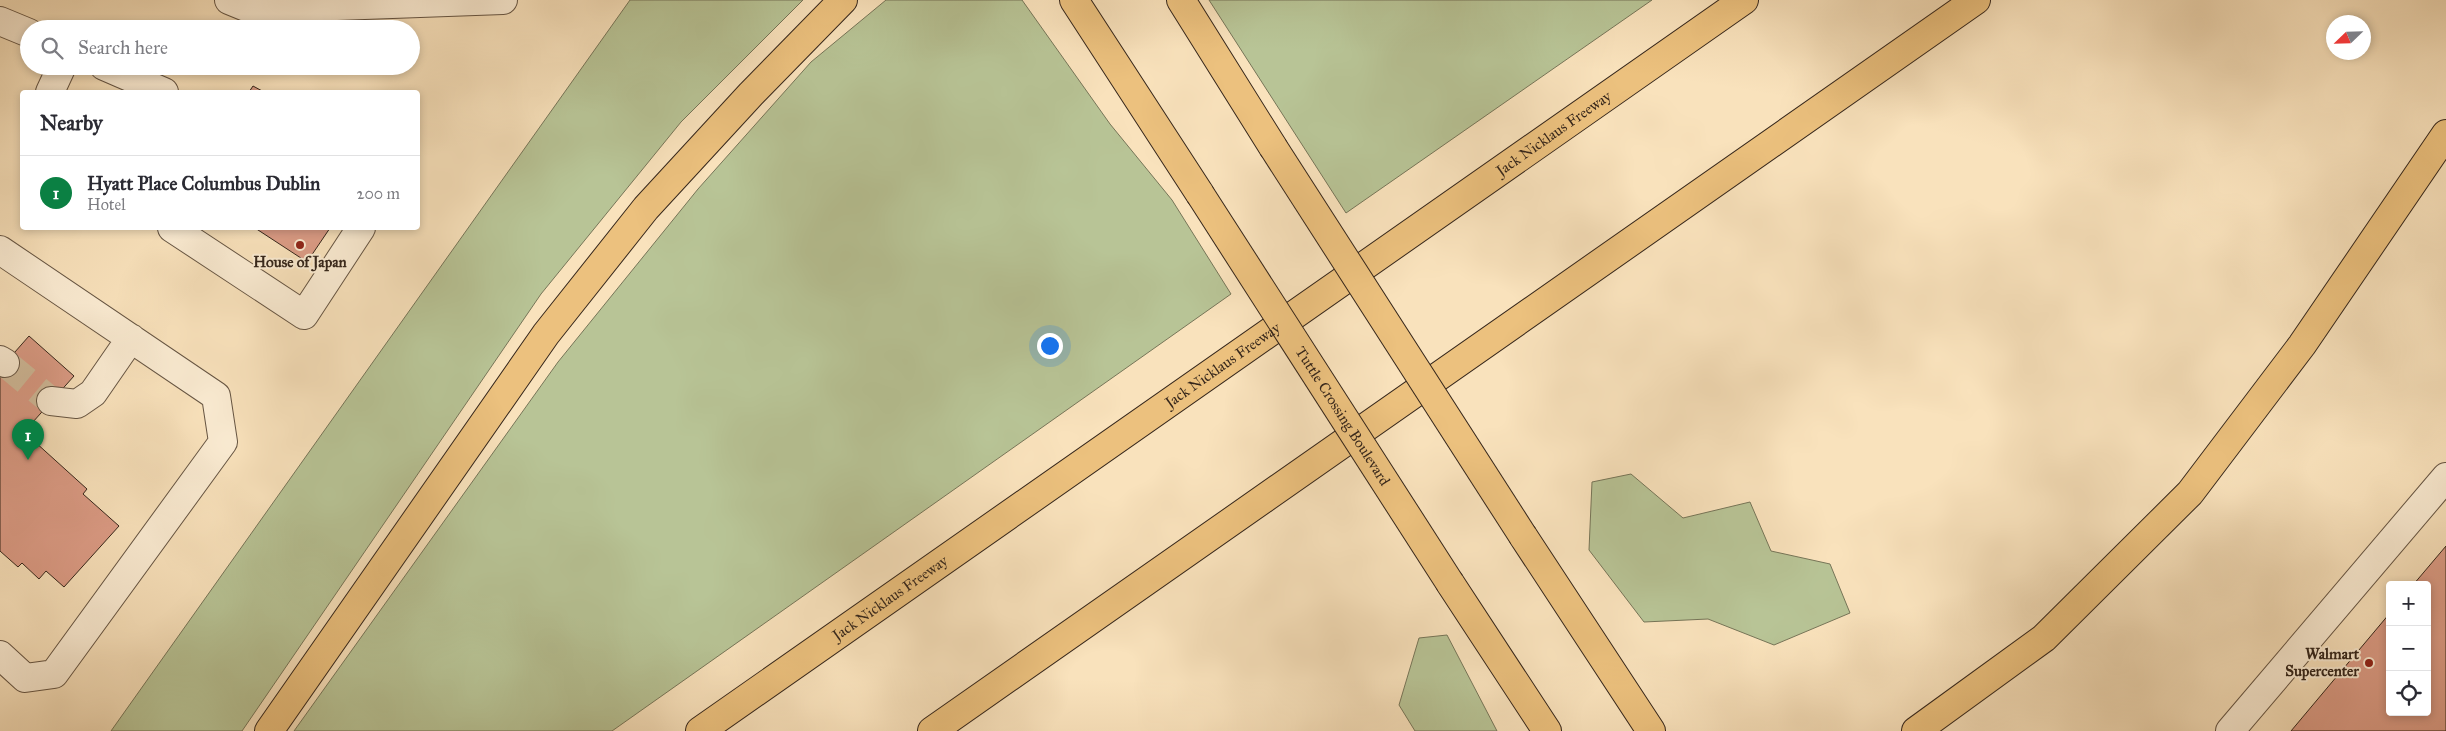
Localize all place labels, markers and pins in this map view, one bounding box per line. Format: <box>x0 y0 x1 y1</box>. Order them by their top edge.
marker: House of Japan <box>294 239 306 251</box>
place label: House of Japan <box>253 253 348 272</box>
pin: 1 <box>12 419 44 460</box>
place label: Walmart Supercenter <box>2285 645 2360 681</box>
marker: Walmart Supercenter <box>2363 657 2375 669</box>

